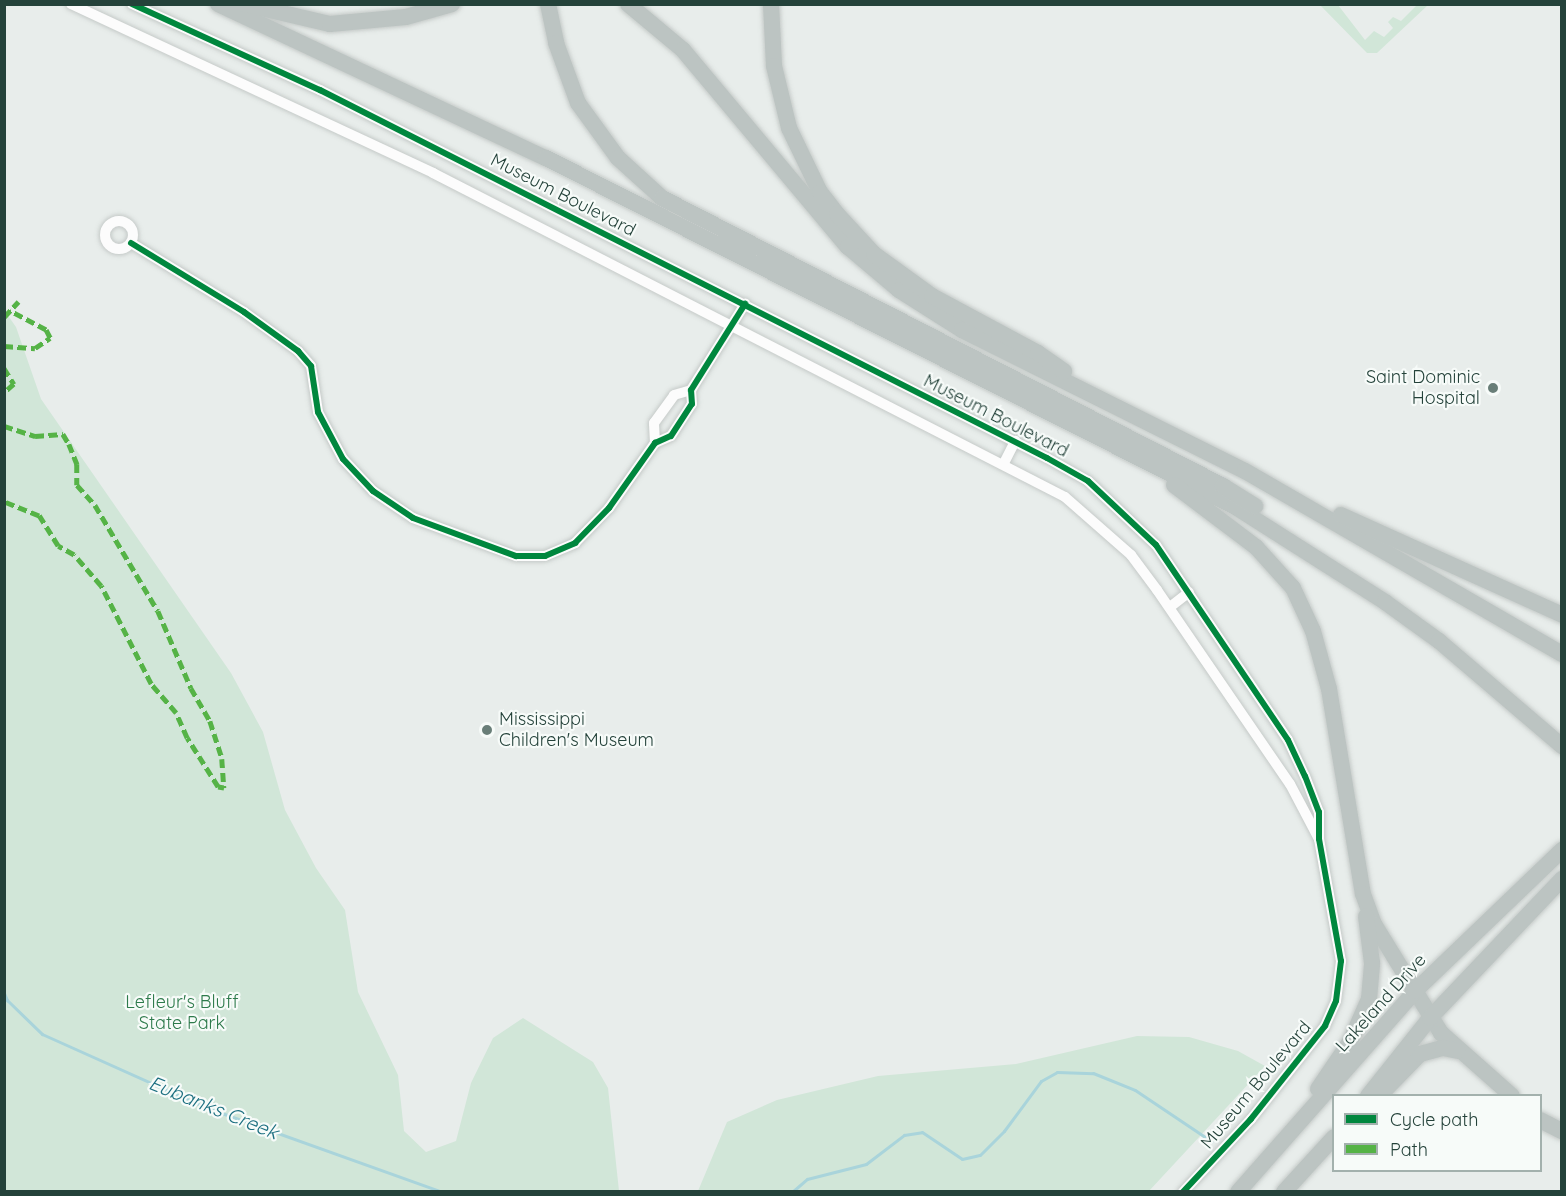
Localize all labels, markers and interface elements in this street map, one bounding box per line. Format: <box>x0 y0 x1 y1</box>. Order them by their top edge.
street label: Museum Boulevard <box>487 149 639 241</box>
place label: Saint Dominic Hospital <box>1366 367 1480 410</box>
street label: Museum Boulevard <box>920 370 1072 462</box>
marker: Saint Dominic Hospital <box>1484 379 1502 397</box>
place label: Mississippi Children's Museum <box>499 709 654 752</box>
marker: Mississippi Children's Museum <box>480 723 494 737</box>
street label: Lakeland Drive <box>1331 950 1431 1056</box>
park label: Lefleur's Bluff State Park <box>125 992 239 1034</box>
street label: Museum Boulevard <box>1196 1017 1316 1153</box>
water label: Eubanks Creek <box>146 1070 282 1144</box>
legend <box>1332 1094 1542 1172</box>
text: Cycle path <box>1390 1108 1478 1131</box>
text: Path <box>1390 1138 1428 1161</box>

